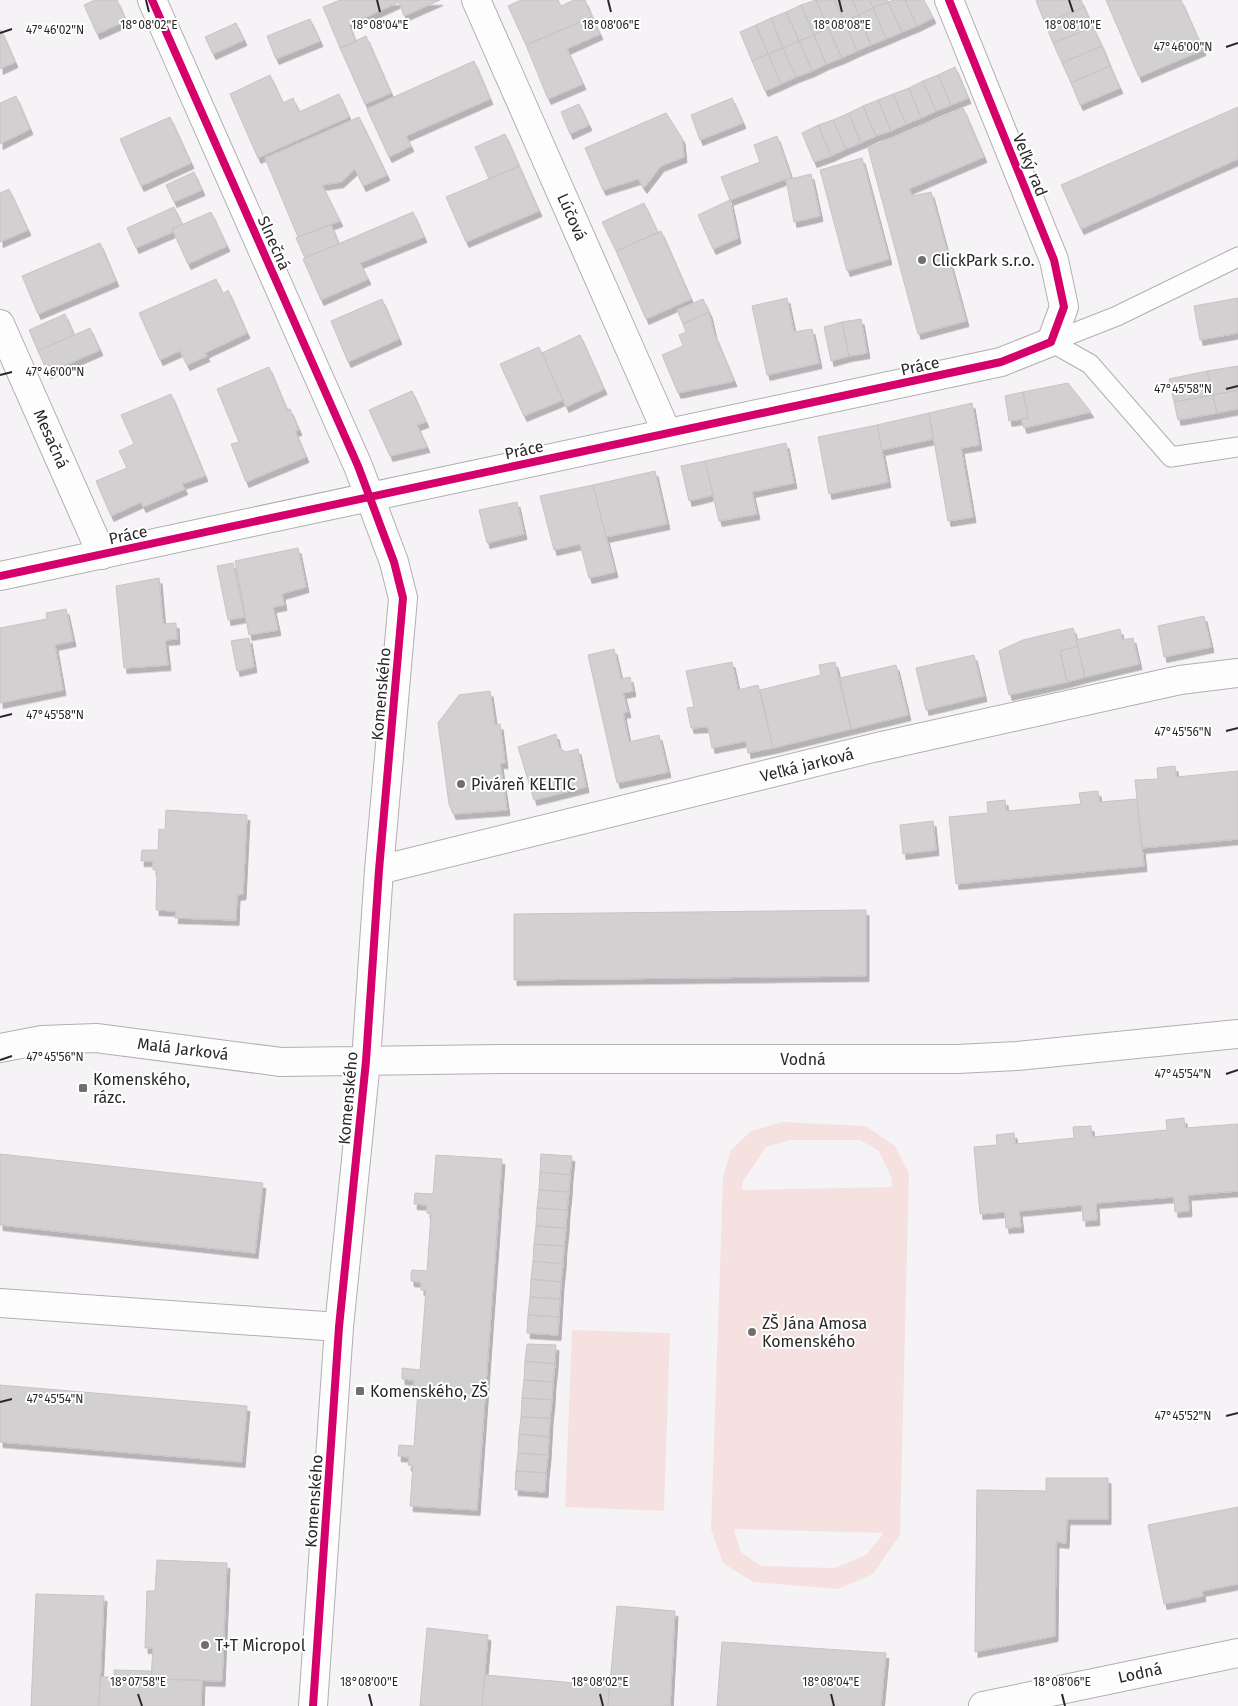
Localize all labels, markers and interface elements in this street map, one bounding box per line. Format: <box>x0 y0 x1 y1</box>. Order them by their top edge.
text: 18°08'02"E <box>120 18 178 32</box>
text: 18°08'04"E <box>351 18 409 32</box>
text: 18°08'06"E <box>582 18 640 32</box>
text: 18°08'08"E <box>813 18 871 32</box>
text: 18°08'10"E <box>1045 18 1101 32</box>
text: 47°46'02"N <box>26 23 84 37</box>
text: 47°46'00"N <box>1153 40 1213 54</box>
street label: Veľký rad <box>1009 131 1051 199</box>
street label: Lúčová <box>553 190 591 244</box>
street label: Slnečná <box>254 213 294 273</box>
place label: ClickPark s.r.o. <box>932 251 1035 270</box>
marker: ClickPark s.r.o. <box>916 254 928 266</box>
street label: Práce <box>899 353 941 379</box>
text: 47°46'00"N <box>25 365 85 379</box>
text: 47°45'58"N <box>1154 382 1212 396</box>
street label: Mesačná <box>30 406 72 472</box>
street label: Práce <box>503 437 545 463</box>
street label: Práce <box>107 522 149 548</box>
street label: Komenského <box>367 647 395 741</box>
text: 47°45'58"N <box>26 708 84 722</box>
text: 47°45'56"N <box>1154 725 1212 739</box>
street label: Veľká jarková <box>758 744 856 786</box>
place label: Piváreň KELTIC <box>471 775 576 794</box>
marker: Piváreň KELTIC <box>455 778 467 790</box>
street label: Malá Jarková <box>136 1034 230 1064</box>
text: 47°45'56"N <box>26 1050 84 1064</box>
street label: Vodná <box>780 1050 826 1069</box>
street label: Komenského <box>334 1051 362 1145</box>
text: 47°45'54"N <box>1154 1067 1212 1081</box>
place label: Komenského, rázc. <box>93 1070 190 1107</box>
marker: Komenského, rázc. <box>77 1082 89 1094</box>
place label: ZŠ Jána Amosa Komenského <box>762 1313 867 1351</box>
marker: ZŠ Jána Amosa Komenského <box>746 1326 758 1338</box>
place label: Komenského, ZŠ <box>370 1381 488 1401</box>
marker: Komenského, ZŠ <box>354 1385 366 1397</box>
text: 47°45'54"N <box>26 1392 84 1406</box>
text: 47°45'52"N <box>1154 1409 1212 1423</box>
street label: Komenského <box>301 1454 327 1548</box>
place label: T+T Micropol <box>215 1636 306 1655</box>
marker: T+T Micropol <box>199 1639 211 1651</box>
street label: Lodná <box>1116 1659 1164 1687</box>
text: 18°07'58"E <box>110 1675 166 1689</box>
text: 18°08'00"E <box>340 1675 398 1689</box>
text: 18°08'02"E <box>571 1675 629 1689</box>
text: 18°08'04"E <box>802 1675 860 1689</box>
text: 18°08'06"E <box>1033 1675 1091 1689</box>

